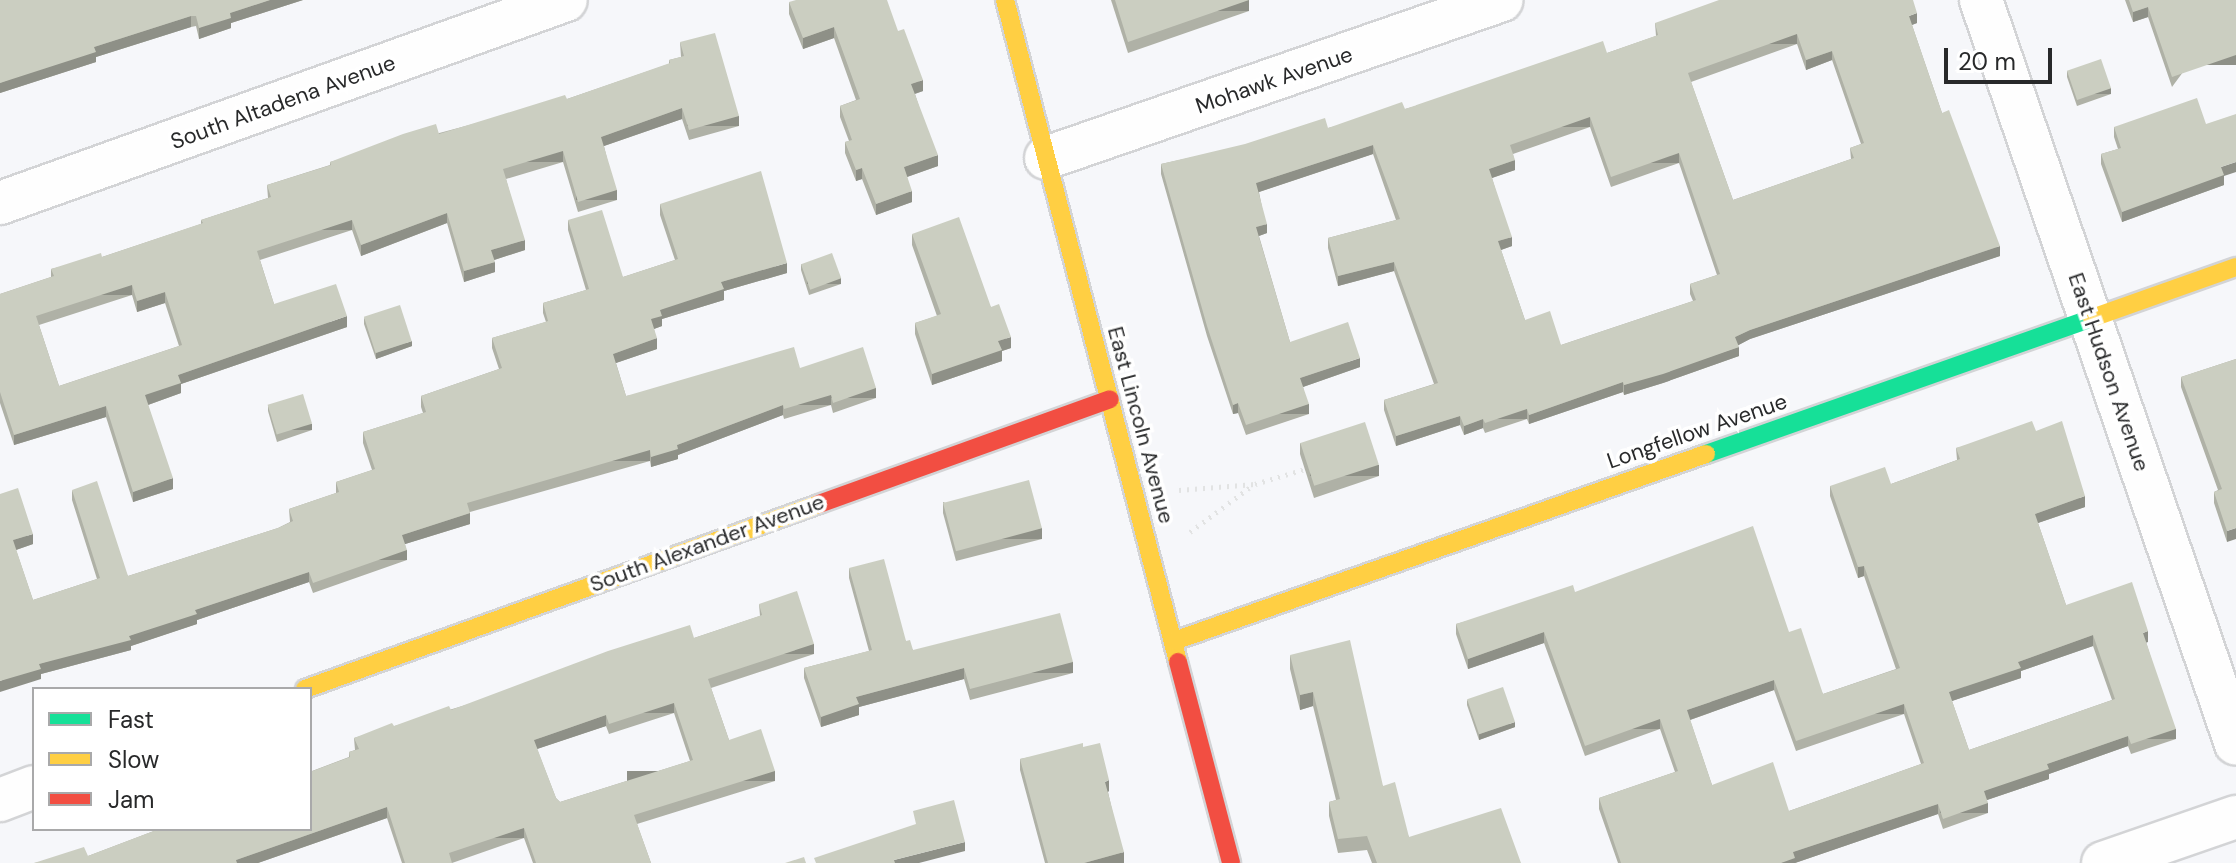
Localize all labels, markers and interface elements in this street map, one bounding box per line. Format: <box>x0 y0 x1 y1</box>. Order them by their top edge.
scale bar <box>1948 32 2056 82</box>
street label: Mohawk Avenue <box>1192 41 1356 119</box>
text: 20 m <box>1958 46 2016 77</box>
street label: South Altadena Avenue <box>167 49 399 155</box>
street label: East Hudson Avenue <box>2063 269 2155 475</box>
street label: East Lincoln Avenue <box>1102 324 1180 526</box>
street label: Longfellow Avenue <box>1604 388 1790 474</box>
street label: South Alexander Avenue <box>586 488 828 598</box>
legend <box>32 687 312 831</box>
text: Fast <box>108 704 154 735</box>
text: Slow <box>108 744 159 775</box>
text: Jam <box>108 784 154 815</box>

